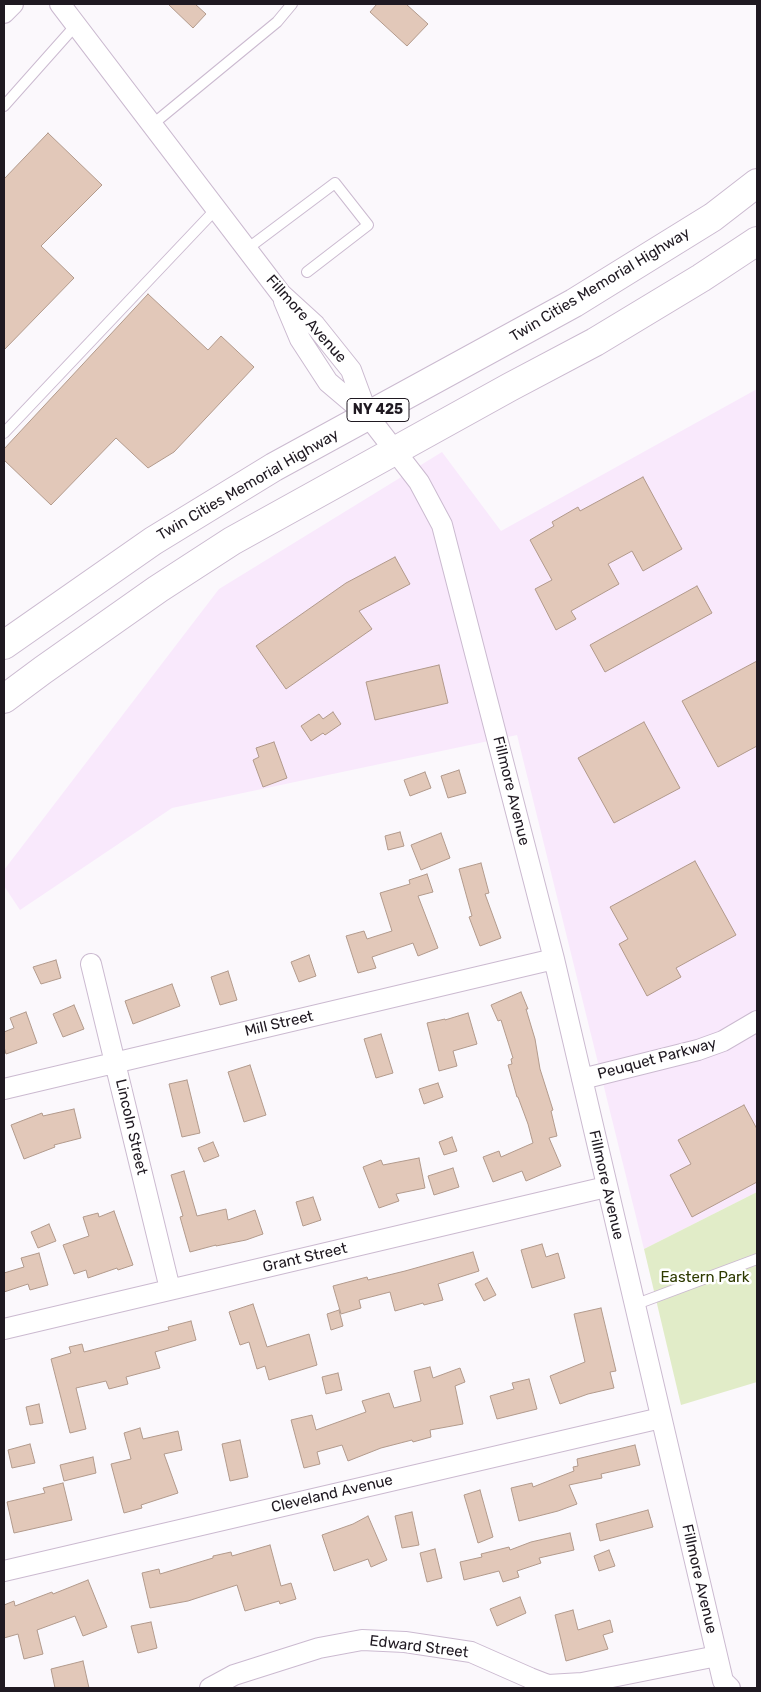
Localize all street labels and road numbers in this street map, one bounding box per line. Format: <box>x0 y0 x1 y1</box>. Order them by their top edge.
street label: Twin Cities Memorial Highway <box>507 224 693 346</box>
street label: Fillmore Avenue <box>262 271 350 367</box>
road number: NY 425 <box>347 398 409 422</box>
street label: Twin Cities Memorial Highway <box>154 426 342 544</box>
street label: Fillmore Avenue <box>489 735 533 847</box>
street label: Mill Street <box>243 1007 315 1041</box>
street label: Peuquet Parkway <box>596 1034 718 1084</box>
street label: Lincoln Street <box>111 1077 151 1177</box>
street label: Fillmore Avenue <box>585 1129 627 1241</box>
street label: Grant Street <box>261 1240 349 1276</box>
street label: Cleveland Avenue <box>269 1471 395 1517</box>
street label: Fillmore Avenue <box>678 1523 720 1635</box>
street label: Edward Street <box>369 1632 469 1662</box>

